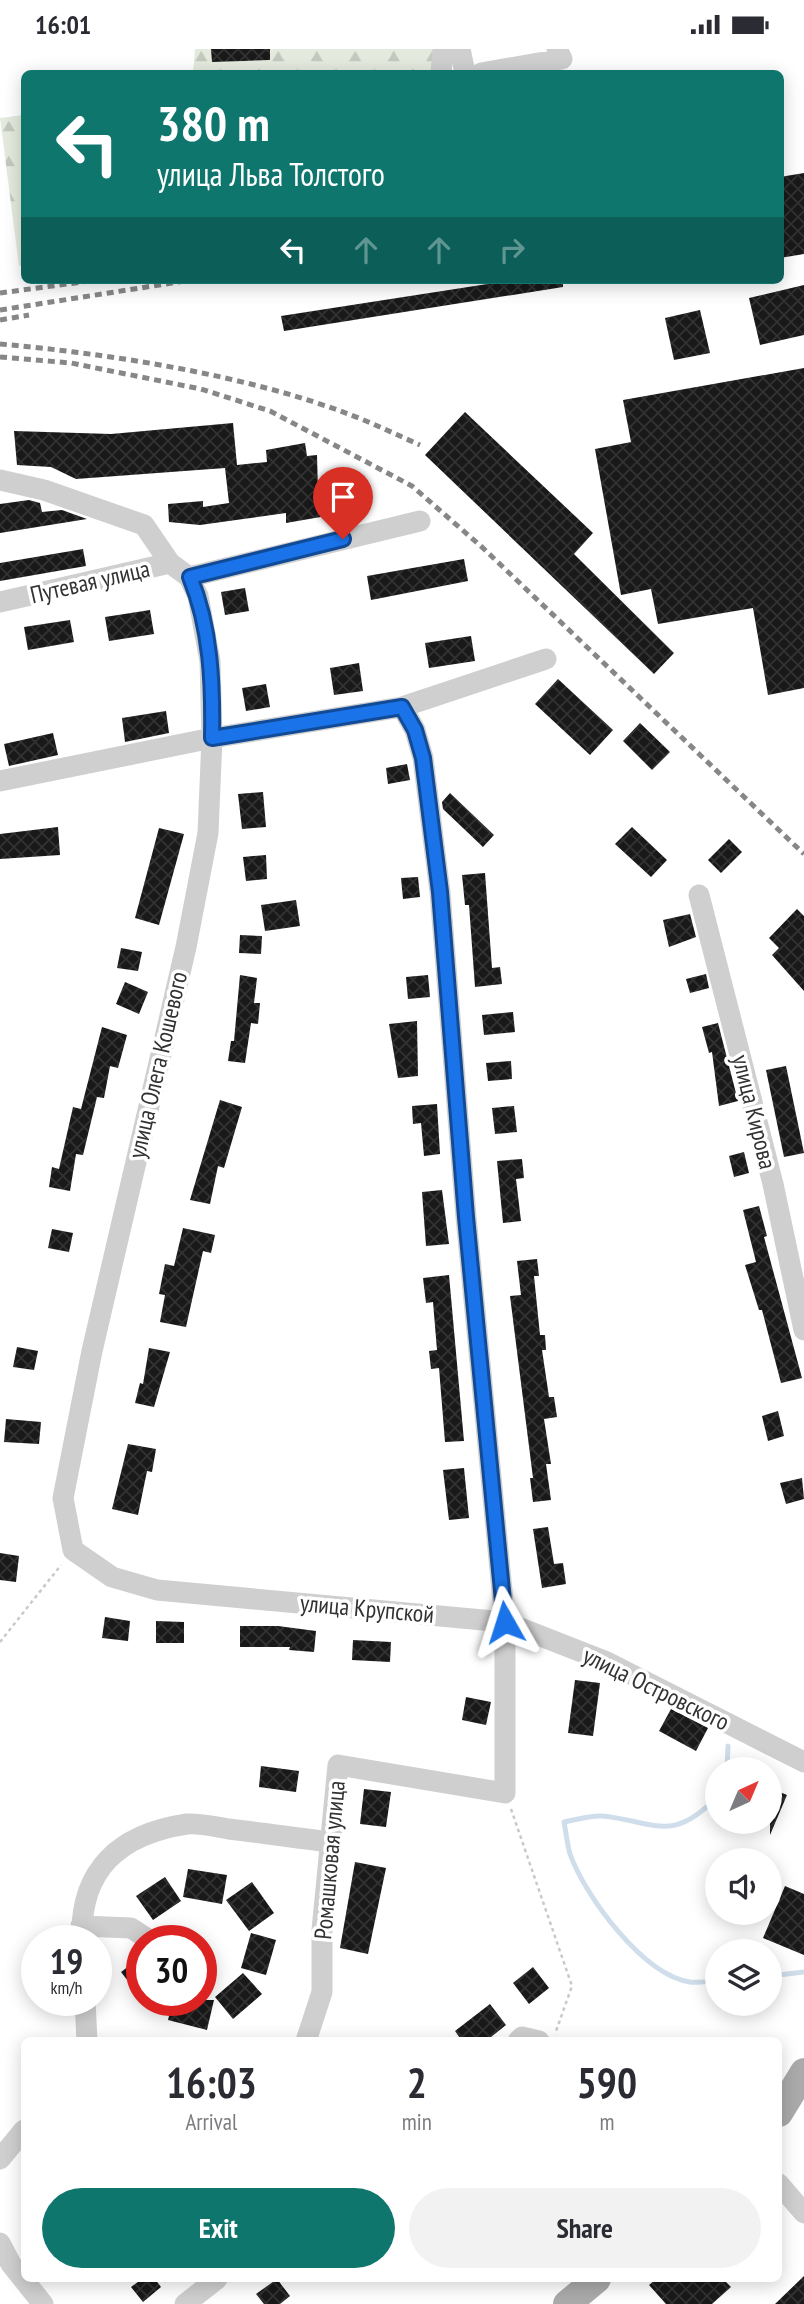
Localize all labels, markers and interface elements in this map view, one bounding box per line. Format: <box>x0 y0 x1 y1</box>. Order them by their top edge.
text: 16:01 <box>35 8 91 41</box>
text: 380 m <box>157 91 270 155</box>
icon: left <box>42 98 133 189</box>
text: улица Льва Толстого <box>157 153 385 195</box>
icon: left <box>274 231 312 269</box>
icon: ahead <box>347 231 385 269</box>
icon: ahead <box>420 231 458 269</box>
icon: right <box>493 231 531 269</box>
pin <box>313 467 373 539</box>
icon: arrive <box>324 478 362 516</box>
street label: Путевая улица <box>27 553 153 610</box>
street label: улица Олега Кошевого <box>121 968 194 1161</box>
street label: улица Кирова <box>725 1051 784 1172</box>
position arrow <box>468 1585 542 1659</box>
street label: улица Крупской <box>299 1587 435 1630</box>
street label: улица Островского <box>578 1640 735 1737</box>
north arrow <box>705 1757 782 1834</box>
map controls <box>705 1757 782 2016</box>
street label: Ромашковая улица <box>307 1779 352 1941</box>
button: sound <box>705 1848 782 1925</box>
speed limit sign: 30 <box>126 1925 217 2016</box>
text: 19 <box>50 1938 83 1984</box>
button: layers <box>705 1939 782 2016</box>
text: km/h <box>51 1976 82 1999</box>
text: 16:03 <box>166 2055 257 2110</box>
text: 2 <box>407 2055 427 2110</box>
text: 590 <box>577 2055 637 2110</box>
text: Arrival <box>185 2107 237 2136</box>
text: min <box>402 2107 432 2136</box>
text: m <box>599 2107 614 2136</box>
button: Exit <box>42 2188 395 2268</box>
button: Share <box>409 2188 761 2268</box>

